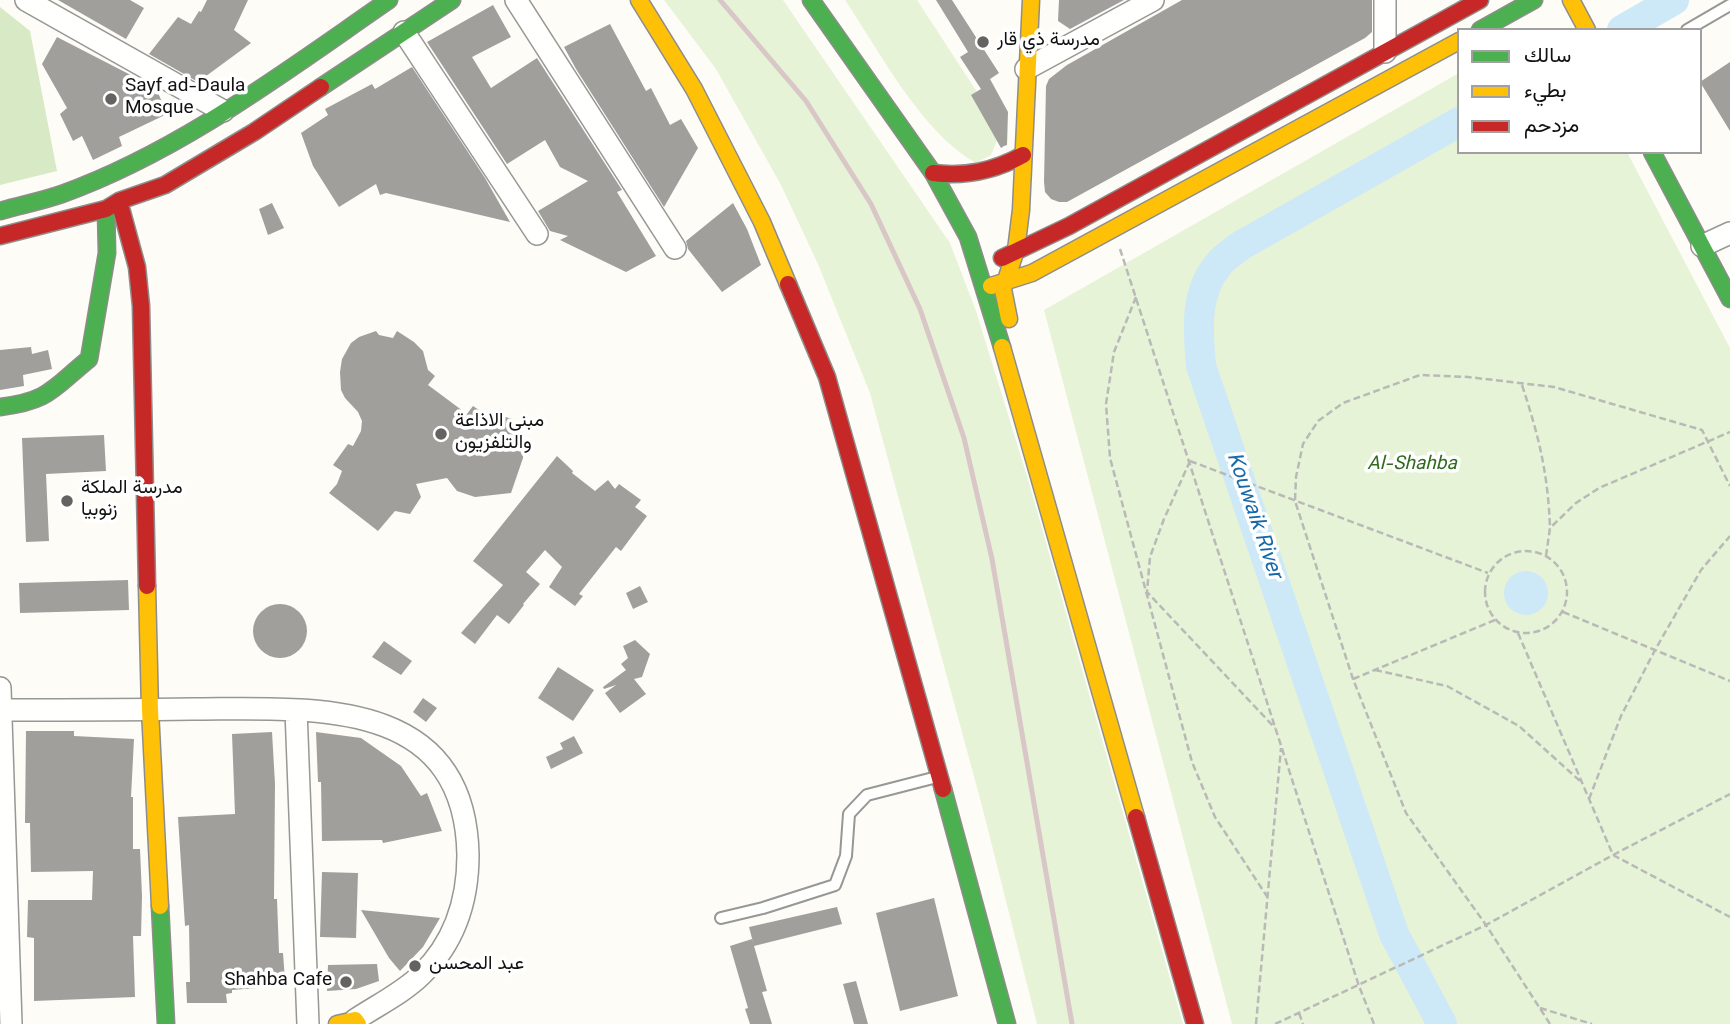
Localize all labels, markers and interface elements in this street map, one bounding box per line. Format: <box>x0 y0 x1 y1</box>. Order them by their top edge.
legend <box>1457 28 1702 154</box>
place label: مدرسة ذي قار <box>997 31 1100 53</box>
marker: مدرسة ذي قار <box>975 34 991 50</box>
text: سالك <box>1524 40 1571 73</box>
text: بطيء <box>1524 75 1567 108</box>
place label: Sayf ad-Daula Mosque <box>125 77 245 121</box>
marker: Sayf ad-Daula Mosque <box>103 91 119 107</box>
text: مزدحم <box>1524 110 1579 143</box>
place label: مبنى الاذاعة والتلفزيون <box>455 412 544 456</box>
marker: مبنى الاذاعة والتلفزيون <box>433 426 449 442</box>
water label: Kouwaik River <box>1219 450 1285 582</box>
park label: Al-Shahba <box>1367 455 1457 477</box>
place label: مدرسة الملكة زنوبيا <box>81 479 183 523</box>
marker: مدرسة الملكة زنوبيا <box>59 493 75 509</box>
place label: عبد المحسن <box>429 955 524 977</box>
marker: عبد المحسن <box>407 958 423 974</box>
place label: Shahba Cafe <box>224 971 332 993</box>
marker: Shahba Cafe <box>338 974 354 990</box>

